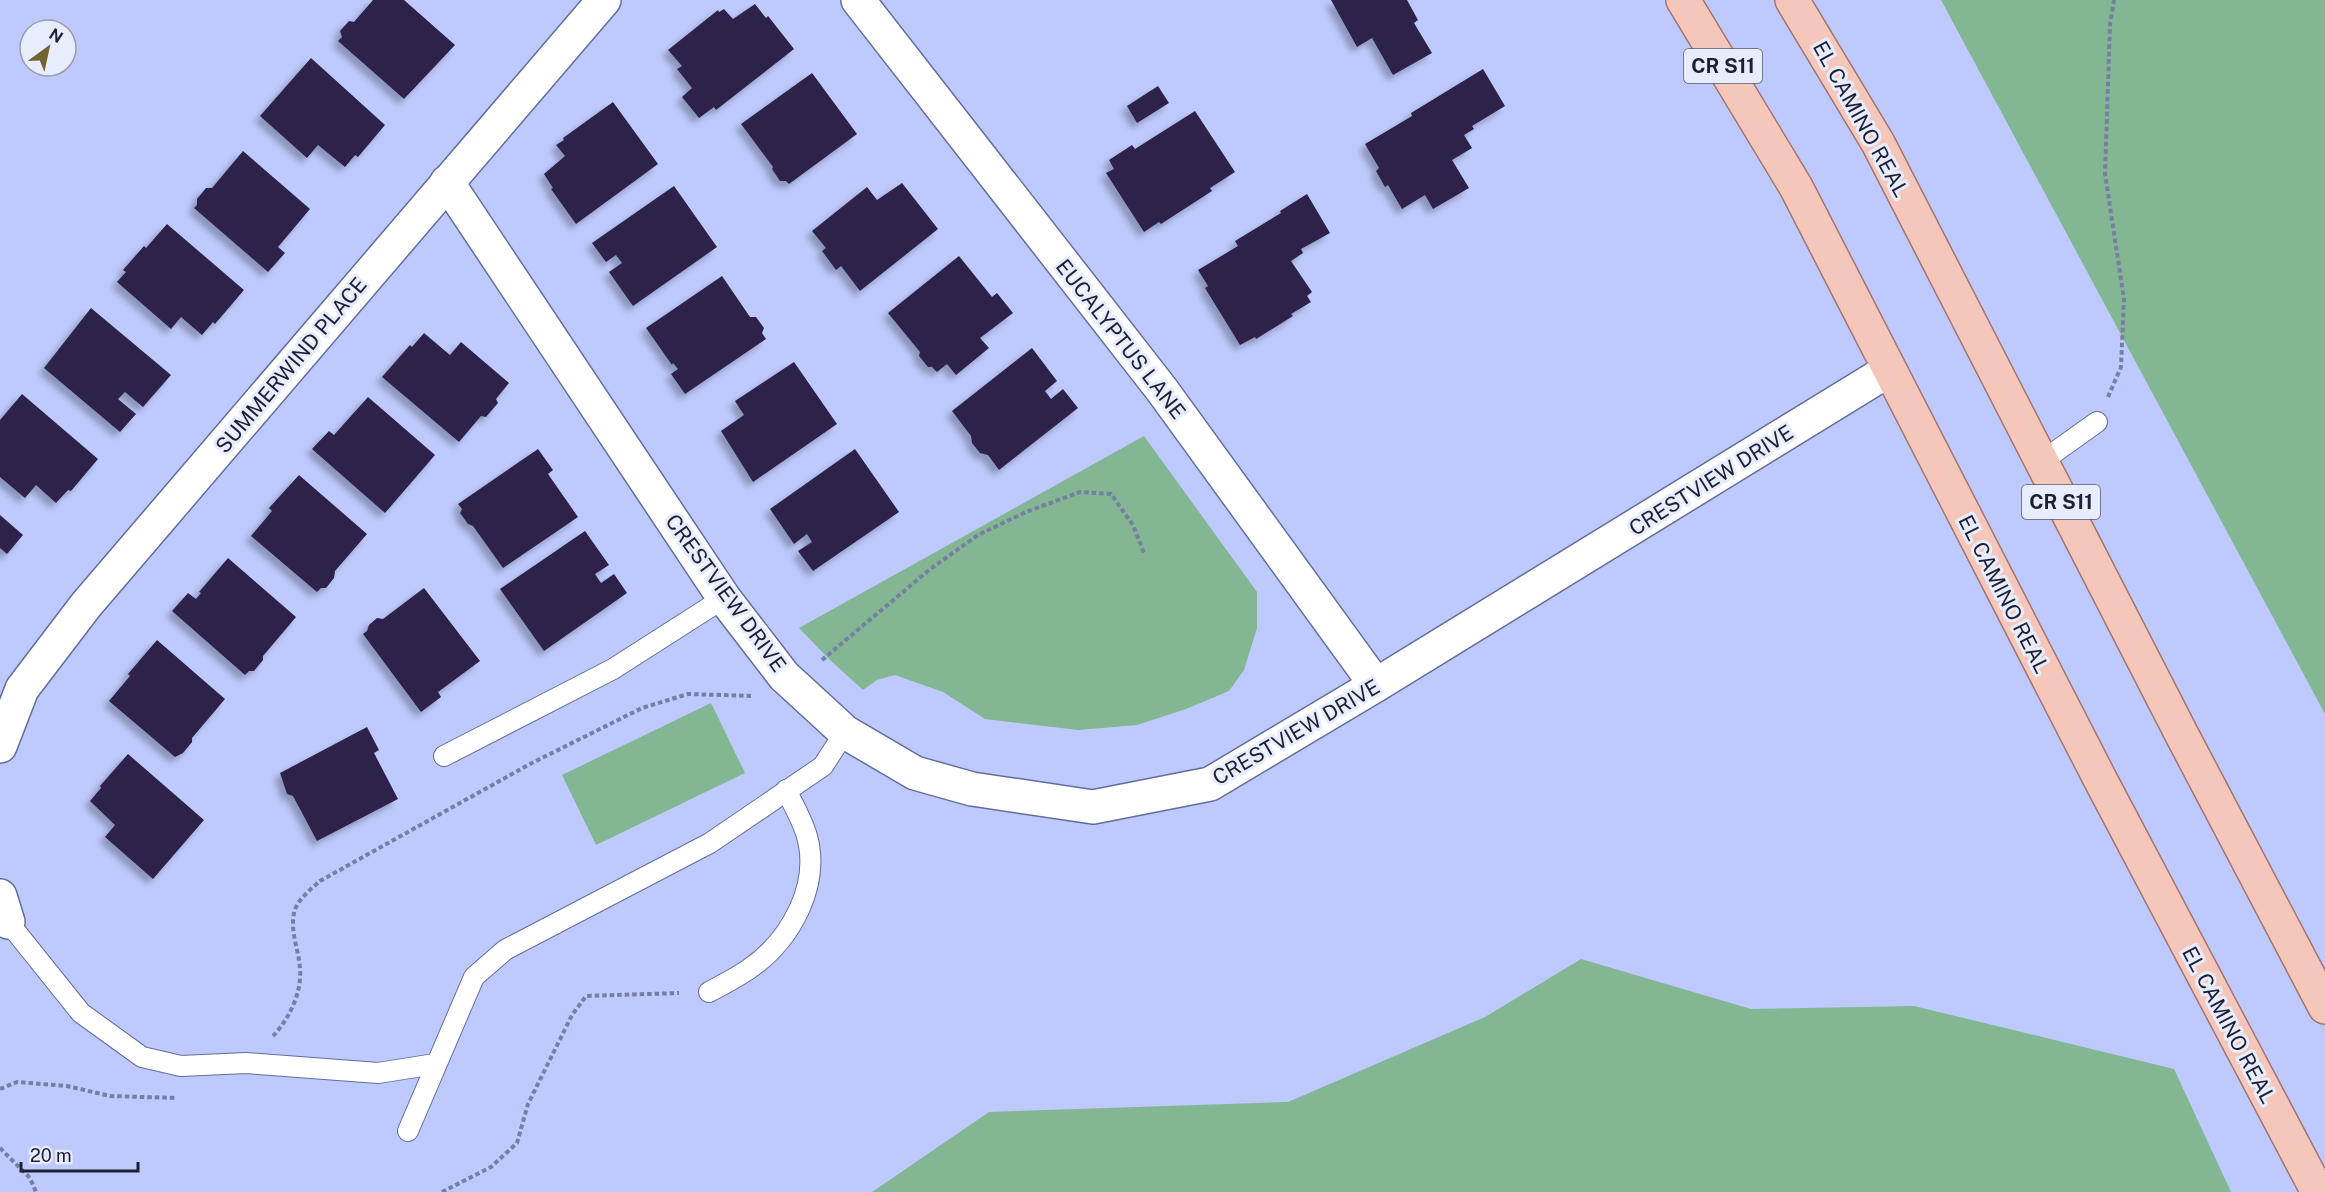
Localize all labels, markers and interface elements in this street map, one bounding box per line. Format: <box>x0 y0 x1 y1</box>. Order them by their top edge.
north arrow <box>18 18 78 78</box>
text: N <box>45 24 66 47</box>
street label: EL CAMINO REAL <box>1808 37 1914 201</box>
road number: CR S11 <box>1684 49 1762 83</box>
street label: EUCALYPTUS LANE <box>1051 254 1191 424</box>
street label: SUMMERWIND PLACE <box>210 272 372 458</box>
street label: CRESTVIEW DRIVE <box>1624 419 1798 541</box>
road number: CR S11 <box>2022 485 2100 519</box>
street label: CRESTVIEW DRIVE <box>660 509 792 677</box>
street label: EL CAMINO REAL <box>1953 511 2055 677</box>
street label: CRESTVIEW DRIVE <box>1208 674 1384 790</box>
street label: EL CAMINO REAL <box>2177 942 2281 1108</box>
scale bar <box>21 1135 138 1173</box>
text: 20 m <box>30 1145 72 1166</box>

